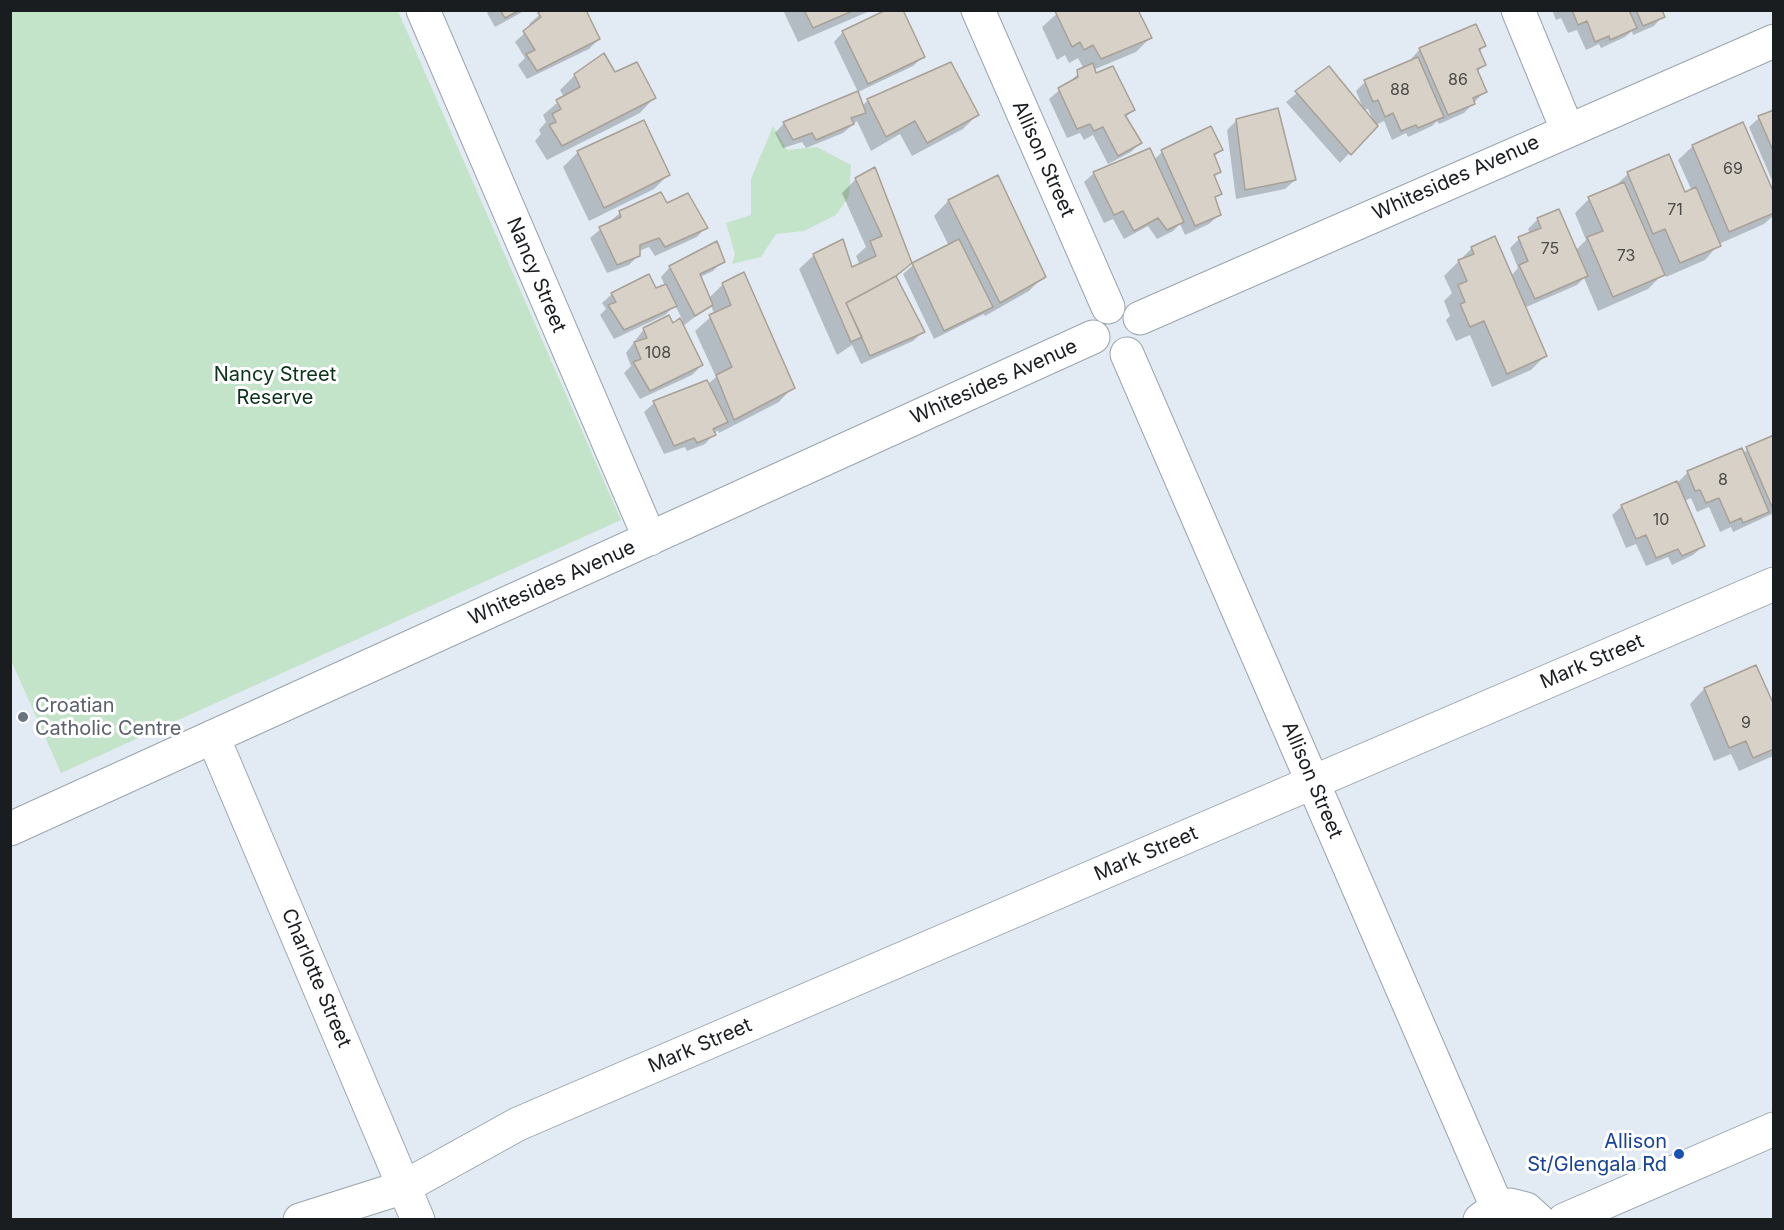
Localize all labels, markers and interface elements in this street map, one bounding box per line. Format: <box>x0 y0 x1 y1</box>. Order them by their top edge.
house number: 86 <box>1448 70 1468 90</box>
house number: 88 <box>1390 80 1410 100</box>
street label: Allison Street <box>1007 97 1079 221</box>
street label: Whitesides Avenue <box>1369 130 1543 226</box>
house number: 69 <box>1723 159 1743 179</box>
house number: 71 <box>1667 200 1683 220</box>
street label: Nancy Street <box>501 214 571 336</box>
house number: 75 <box>1541 239 1559 259</box>
house number: 73 <box>1617 246 1635 266</box>
street label: Whitesides Avenue <box>907 334 1081 430</box>
house number: 108 <box>645 343 671 363</box>
park label: Nancy Street Reserve <box>214 363 336 410</box>
house number: 8 <box>1718 470 1728 490</box>
house number: 10 <box>1653 510 1669 530</box>
street label: Whitesides Avenue <box>465 535 639 631</box>
street label: Mark Street <box>1537 629 1647 695</box>
place label: Croatian Catholic Centre <box>35 694 181 741</box>
marker: Croatian Catholic Centre <box>16 710 30 724</box>
house number: 9 <box>1741 713 1751 733</box>
street label: Allison Street <box>1277 718 1347 842</box>
street label: Mark Street <box>1091 821 1201 887</box>
street label: Charlotte Street <box>276 905 356 1051</box>
street label: Mark Street <box>645 1013 755 1079</box>
place label: Allison St/Glengala Rd <box>1527 1130 1667 1177</box>
marker: Allison St/Glengala Rd <box>1672 1147 1686 1161</box>

